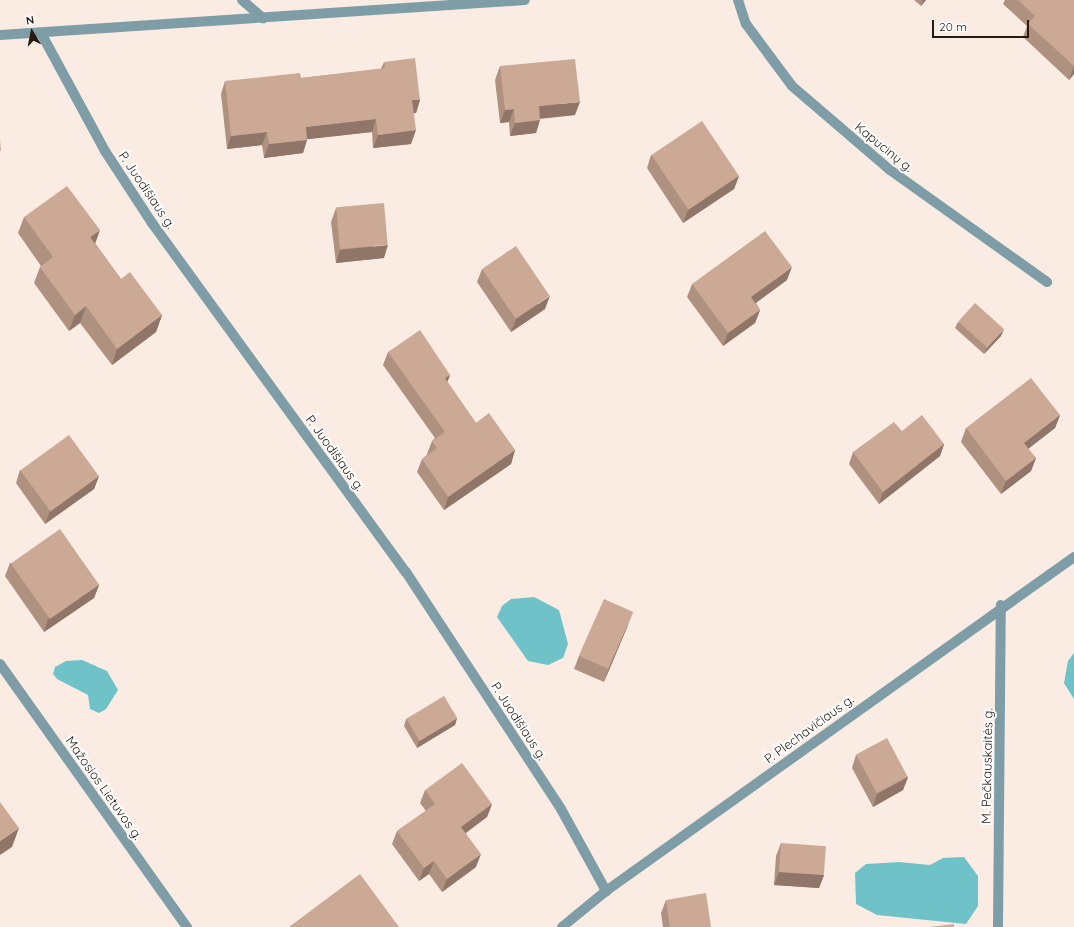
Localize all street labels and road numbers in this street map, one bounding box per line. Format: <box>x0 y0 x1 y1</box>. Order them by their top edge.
street label: Kapucinų g. <box>852 119 916 175</box>
street label: P. Juodišiaus g. <box>115 148 179 232</box>
street label: P. Juodišiaus g. <box>302 412 368 494</box>
street label: P. Juodišiaus g. <box>488 679 550 763</box>
street label: P. Plechavičiaus g. <box>761 691 857 767</box>
street label: M. Pečkauskaitės g. <box>978 708 996 824</box>
street label: Mažosios Lietuvos g. <box>62 733 146 843</box>

